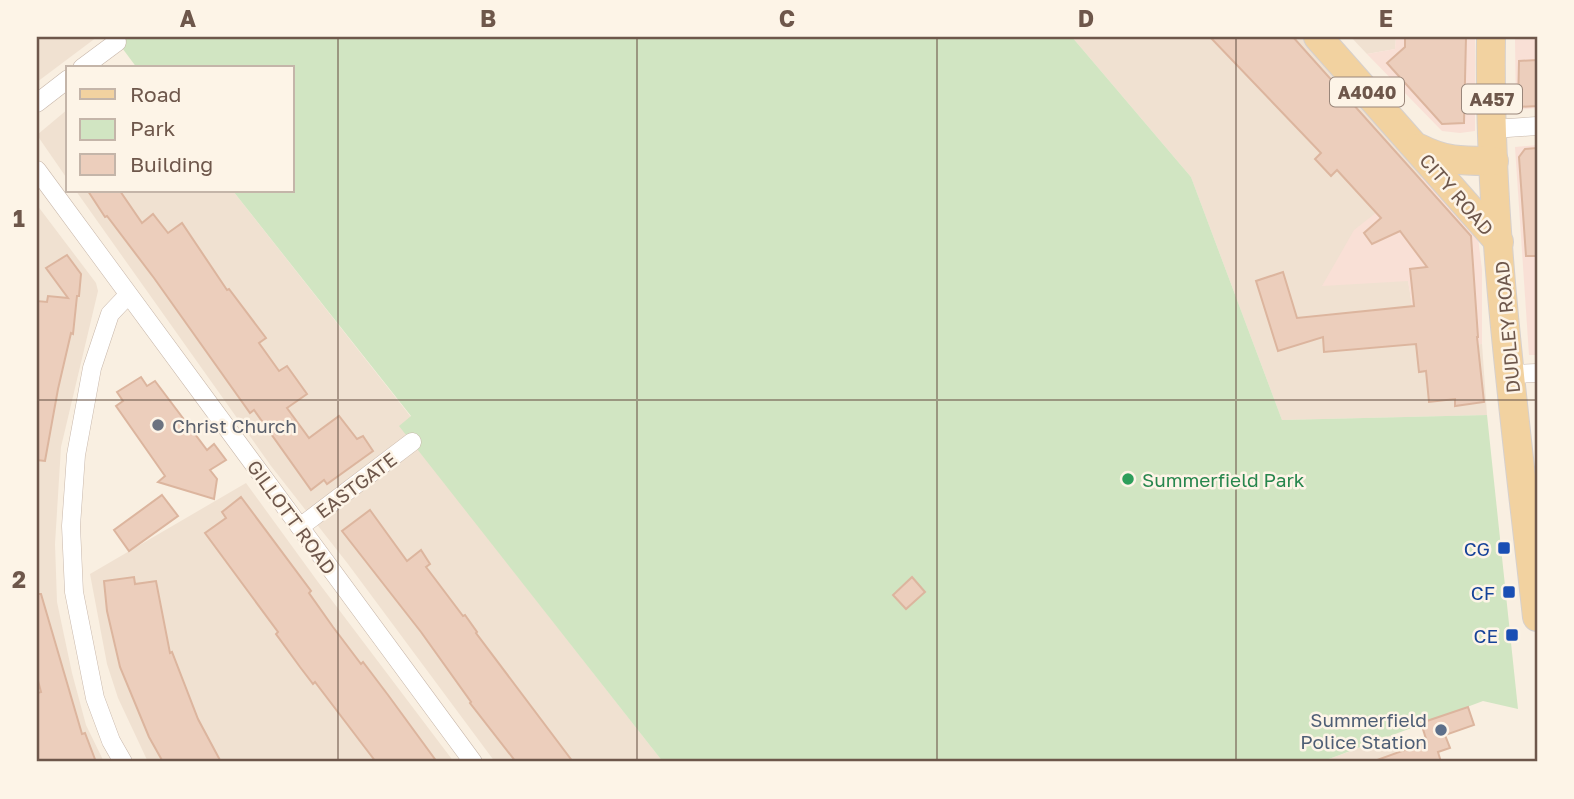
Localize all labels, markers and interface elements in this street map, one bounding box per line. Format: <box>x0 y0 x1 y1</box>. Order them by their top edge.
text: A <box>180 4 197 32</box>
text: B <box>480 4 496 32</box>
text: C <box>779 4 795 32</box>
text: D <box>1078 4 1094 32</box>
text: E <box>1379 4 1393 32</box>
legend <box>66 66 294 192</box>
road number: A4040 <box>1330 78 1404 106</box>
text: Road <box>130 81 181 107</box>
road number: A457 <box>1462 84 1522 114</box>
text: Park <box>130 115 176 141</box>
street label: CITY ROAD <box>1415 148 1499 240</box>
text: Building <box>130 151 213 177</box>
text: 1 <box>13 204 25 232</box>
street label: DUDLEY ROAD <box>1490 260 1524 394</box>
place label: Christ Church <box>172 414 297 437</box>
marker: Christ Church <box>150 417 166 433</box>
street label: EASTGATE <box>311 447 401 523</box>
street label: GILLOTT ROAD <box>243 455 341 579</box>
place label: Summerfield Park <box>1142 468 1305 491</box>
marker: Summerfield Park <box>1120 471 1136 487</box>
place label: CG <box>1464 537 1490 560</box>
marker: CG <box>1496 540 1512 556</box>
text: 2 <box>12 565 26 593</box>
place label: CF <box>1471 581 1495 604</box>
marker: CF <box>1501 584 1517 600</box>
place label: CE <box>1473 624 1498 647</box>
marker: CE <box>1504 627 1520 643</box>
place label: Summerfield Police Station <box>1300 708 1427 753</box>
marker: Summerfield Police Station <box>1433 722 1449 738</box>

